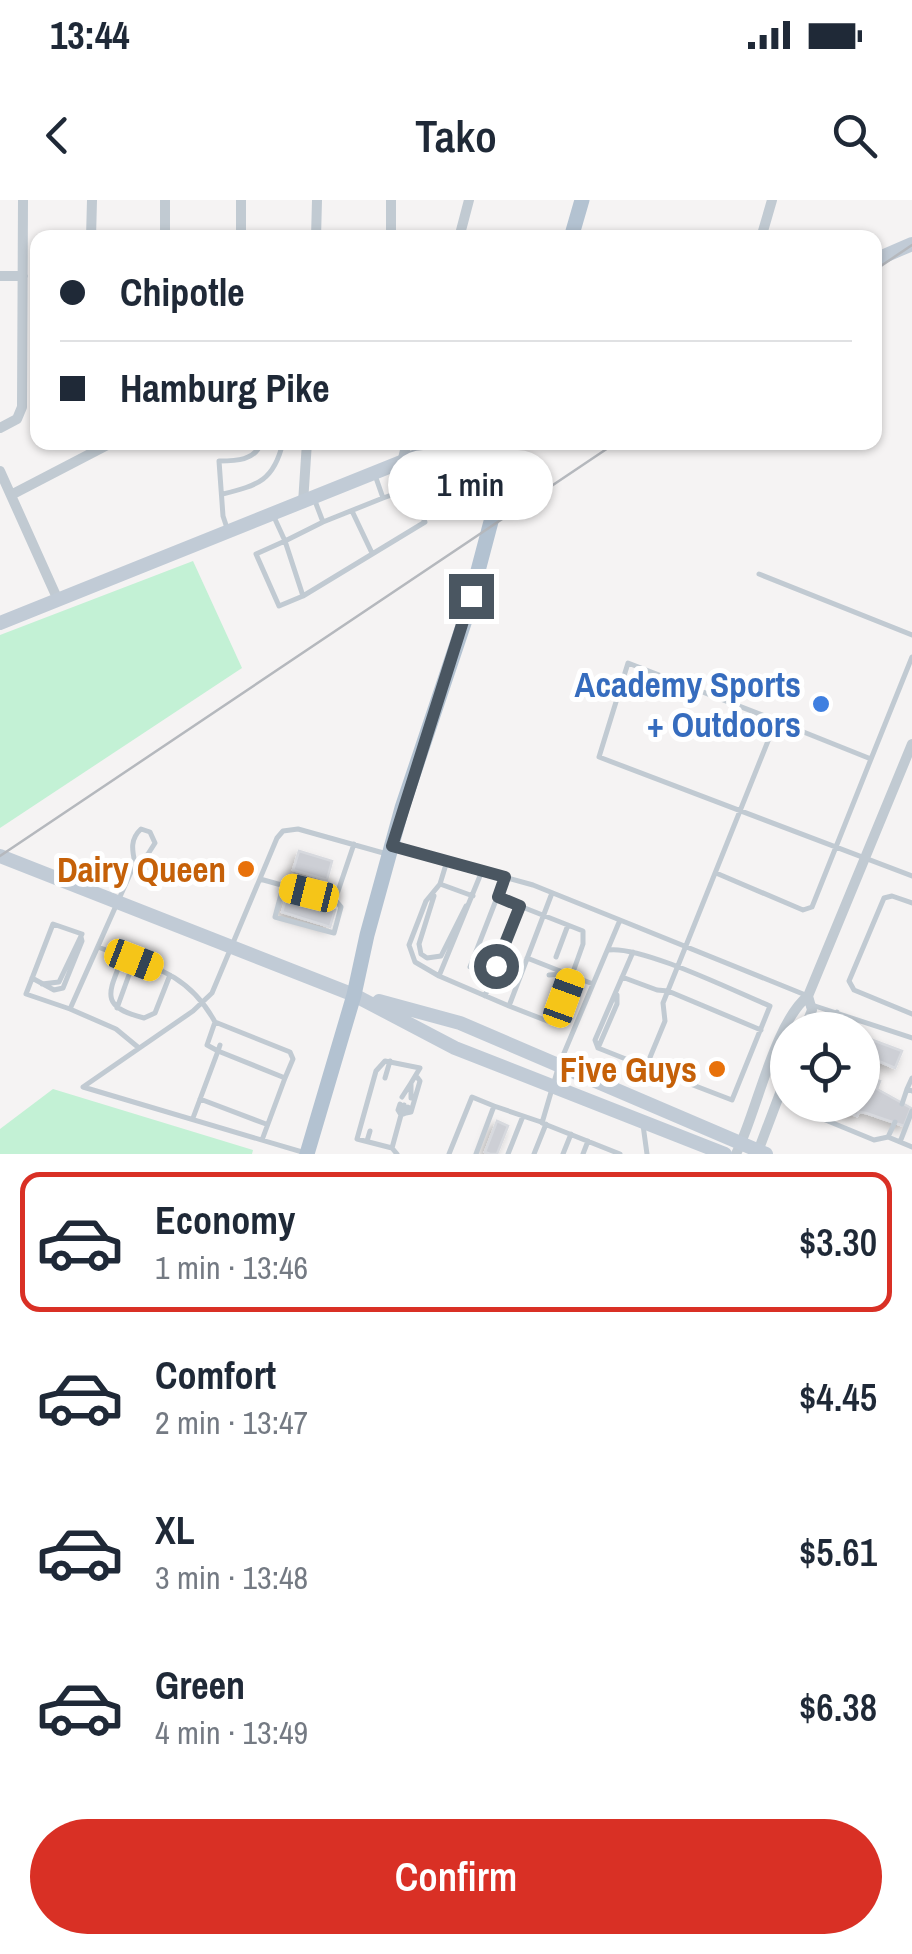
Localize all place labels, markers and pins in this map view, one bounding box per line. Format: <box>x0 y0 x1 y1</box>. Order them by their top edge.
place label: Academy Sports + Outdoors <box>575 661 801 748</box>
marker: Academy Sports + Outdoors <box>810 693 832 715</box>
place label: Dairy Queen <box>57 846 226 893</box>
marker: Dairy Queen <box>235 858 257 880</box>
place label: Five Guys <box>560 1046 697 1093</box>
marker: Five Guys <box>706 1058 728 1080</box>

